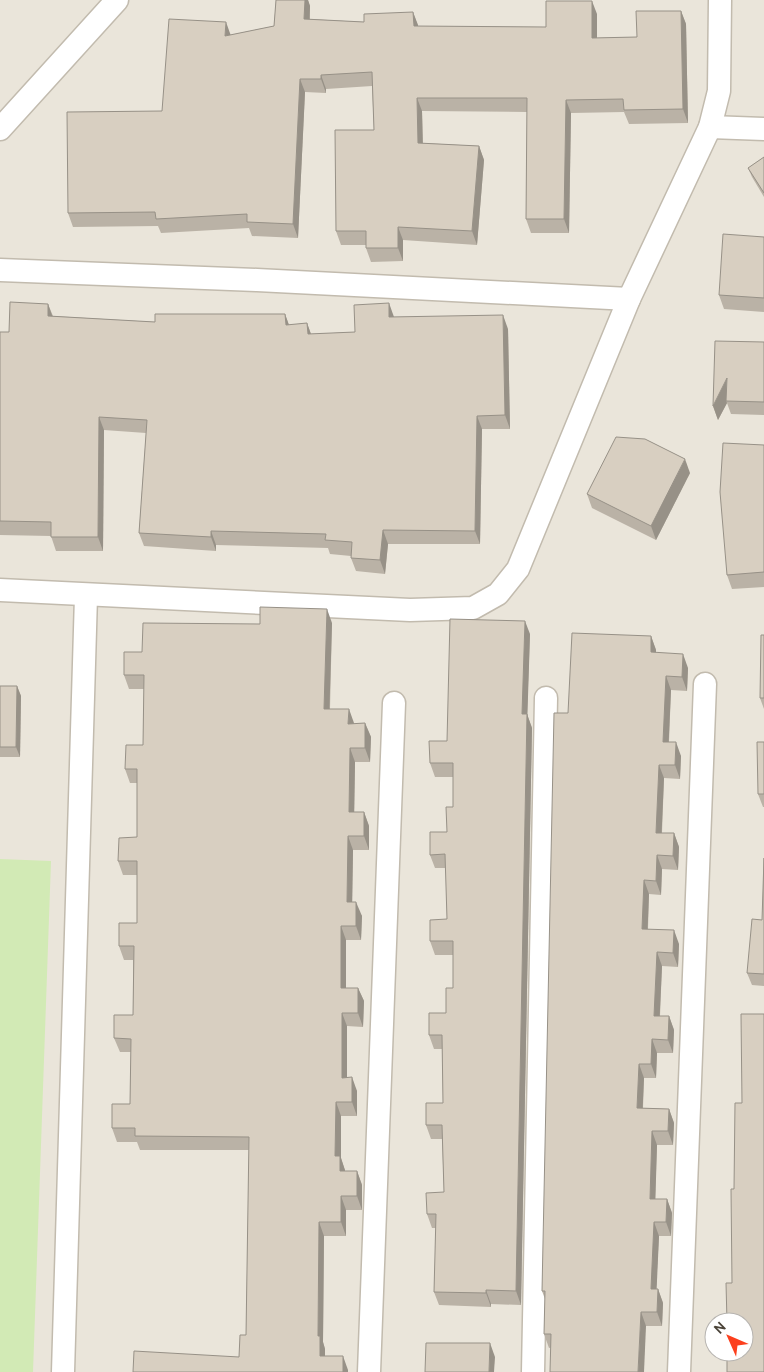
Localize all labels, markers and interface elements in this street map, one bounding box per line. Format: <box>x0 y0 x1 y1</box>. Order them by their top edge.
north arrow <box>704 1312 754 1362</box>
text: N <box>710 1318 730 1338</box>

